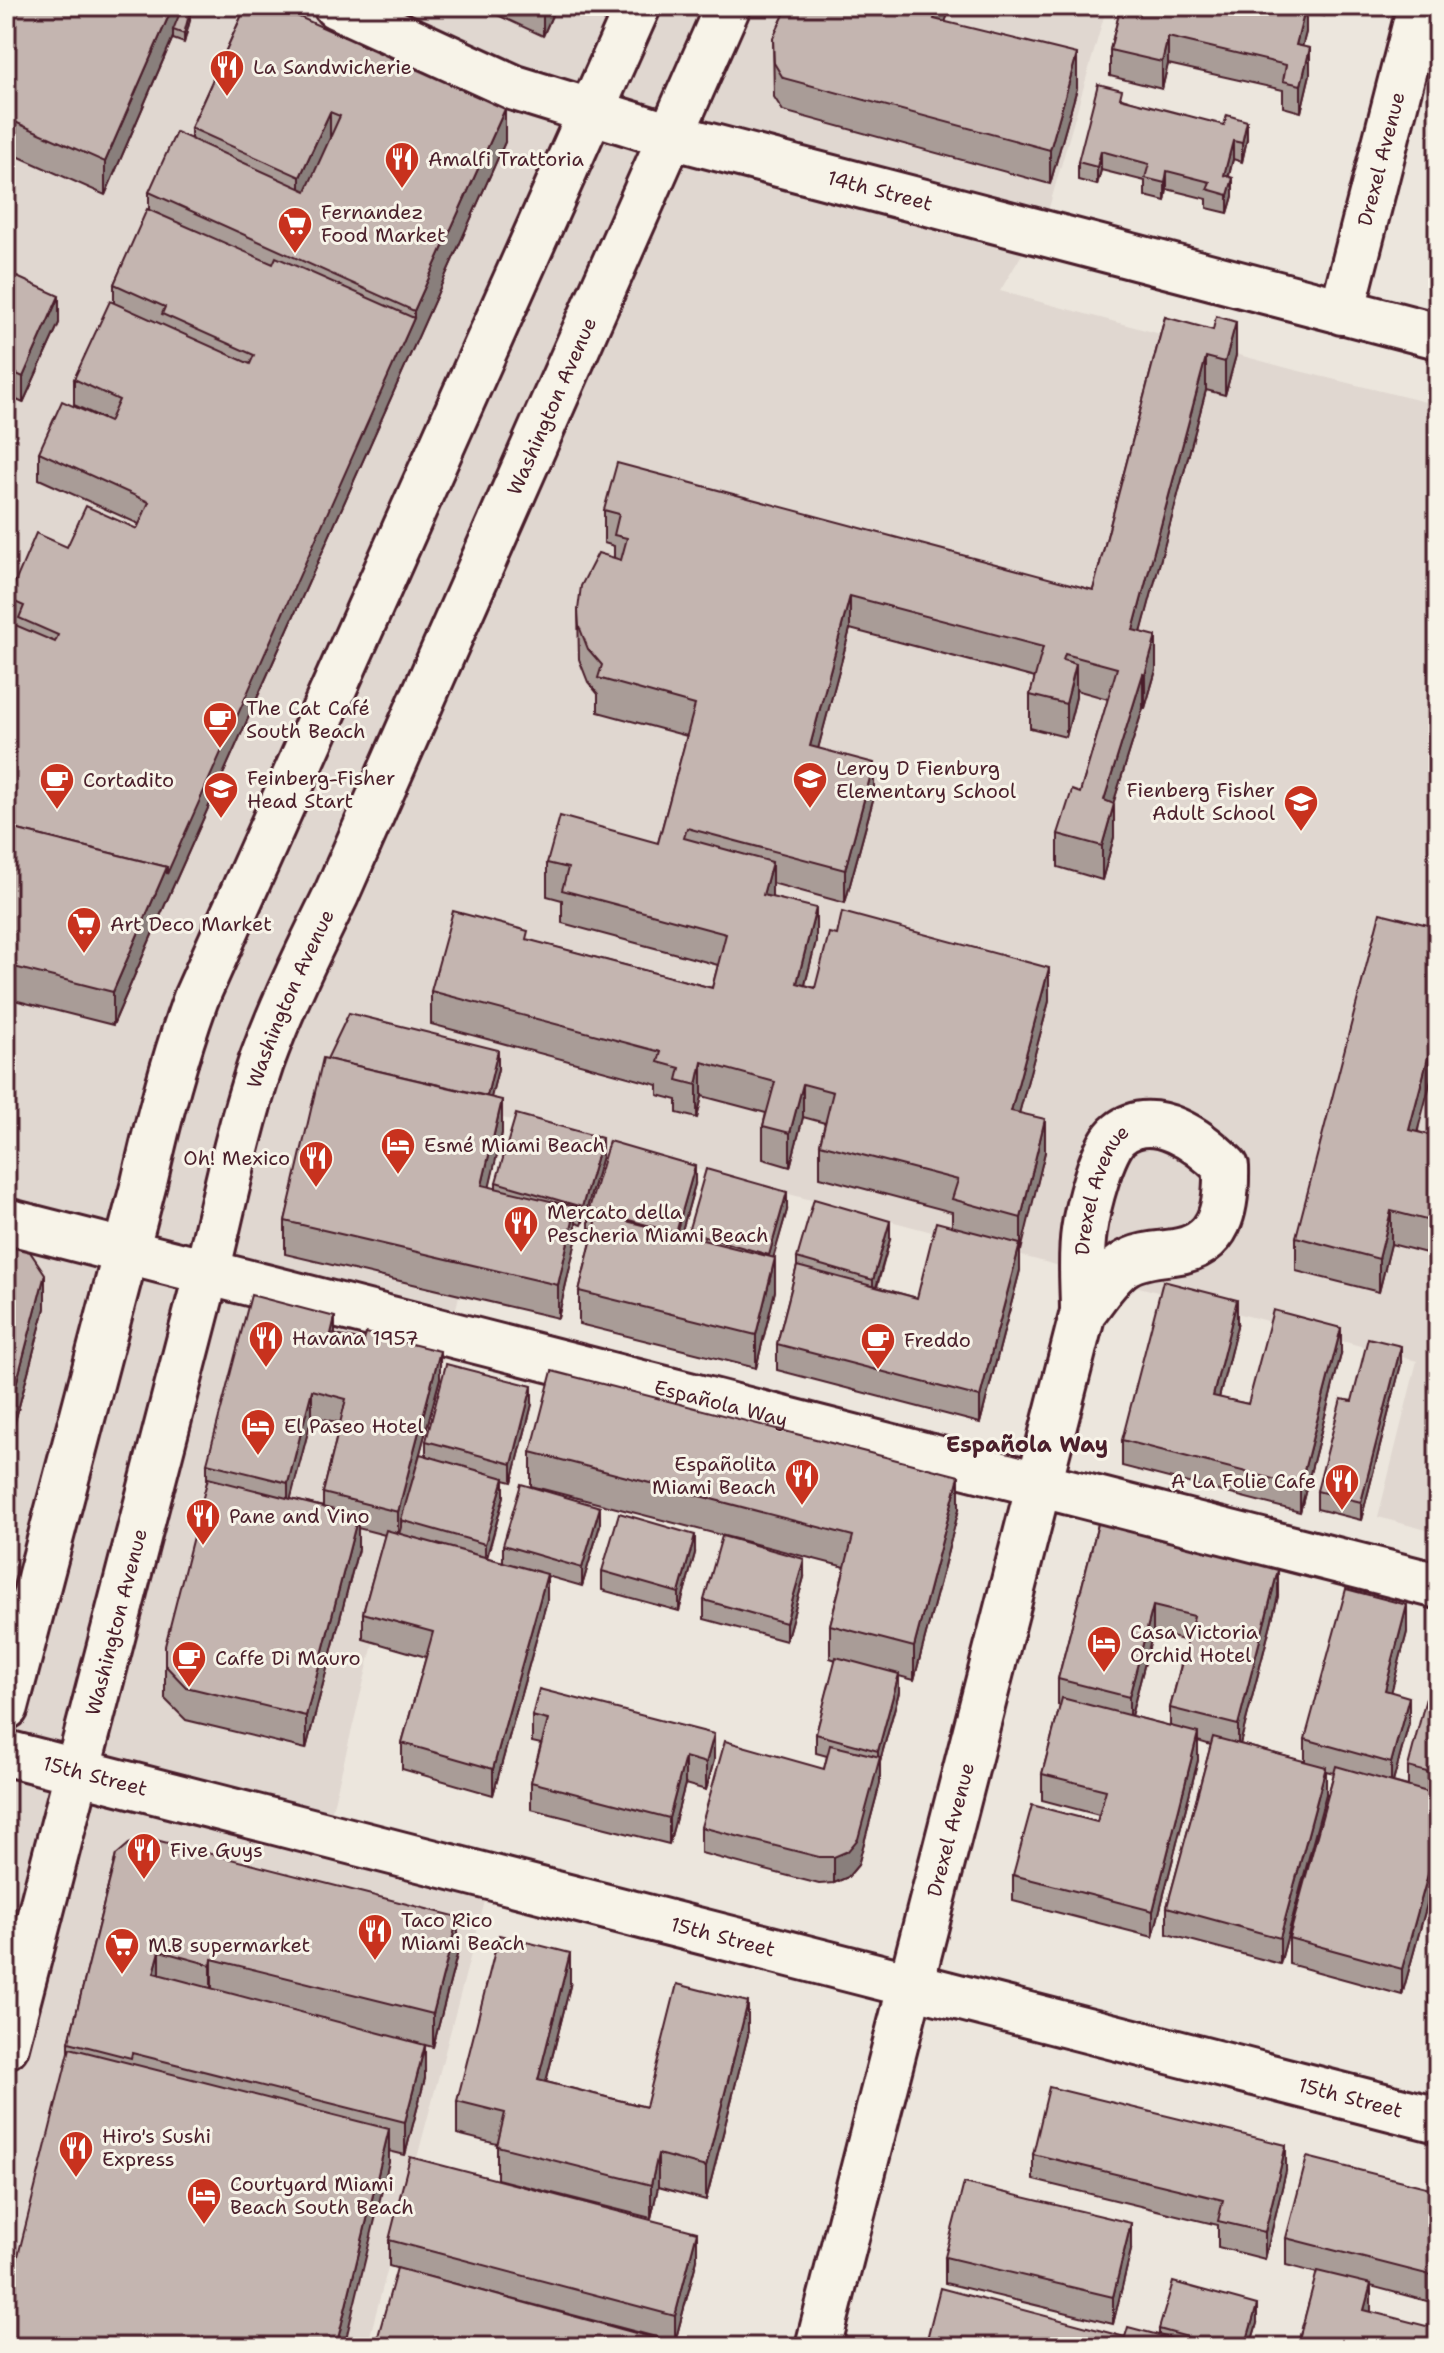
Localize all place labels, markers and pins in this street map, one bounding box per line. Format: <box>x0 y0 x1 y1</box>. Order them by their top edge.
restaurant icon: La Sandwicherie <box>208 48 246 98</box>
place label: La Sandwicherie <box>253 54 412 80</box>
restaurant icon: Amalfi Trattoria <box>383 140 421 190</box>
place label: Amalfi Trattoria <box>428 146 584 172</box>
place label: Fernandez Food Market <box>321 199 446 248</box>
supermarket icon: Fernandez Food Market <box>276 205 314 255</box>
place label: The Cat Café South Beach <box>246 695 370 744</box>
cafe icon: The Cat Café South Beach <box>201 700 239 750</box>
place label: Leroy D Fienburg Elementary School <box>836 755 1016 804</box>
school or university icon: Leroy D Fienburg Elementary School <box>791 760 829 810</box>
cafe icon: Cortadito <box>38 761 76 811</box>
place label: Feinberg-Fisher Head Start <box>247 765 396 814</box>
place label: Cortadito <box>83 767 174 793</box>
school or university icon: Feinberg-Fisher Head Start <box>202 770 240 820</box>
place label: Fienberg Fisher Adult School <box>1127 777 1275 826</box>
school or university icon: Fienberg Fisher Adult School <box>1282 783 1320 833</box>
supermarket icon: Art Deco Market <box>65 905 103 955</box>
place label: Art Deco Market <box>110 911 272 937</box>
hotel icon: Esmé Miami Beach <box>379 1126 417 1176</box>
place label: Esmé Miami Beach <box>424 1132 605 1158</box>
restaurant icon: Oh! Mexico <box>297 1139 335 1189</box>
place label: Oh! Mexico <box>183 1145 290 1171</box>
place label: Mercato della Pescheria Miami Beach <box>547 1199 769 1248</box>
restaurant icon: Mercato della Pescheria Miami Beach <box>502 1204 540 1254</box>
restaurant icon: Havana 1957 <box>247 1319 285 1369</box>
cafe icon: Freddo <box>859 1321 897 1371</box>
place label: Havana 1957 <box>292 1325 419 1351</box>
place label: Freddo <box>904 1327 971 1353</box>
hotel icon: El Paseo Hotel <box>239 1407 277 1457</box>
place label: El Paseo Hotel <box>284 1413 424 1439</box>
place label: Españolita Miami Beach <box>652 1451 777 1500</box>
restaurant icon: Españolita Miami Beach <box>783 1457 821 1507</box>
restaurant icon: A La Folie Cafe <box>1323 1462 1361 1512</box>
place label: A La Folie Cafe <box>1171 1468 1316 1494</box>
restaurant icon: Pane and Vino <box>184 1497 222 1547</box>
place label: Pane and Vino <box>229 1503 370 1529</box>
place label: Casa Victoria Orchid Hotel <box>1130 1619 1259 1668</box>
hotel icon: Casa Victoria Orchid Hotel <box>1085 1624 1123 1674</box>
cafe icon: Caffe Di Mauro <box>170 1639 208 1689</box>
place label: Caffe Di Mauro <box>215 1645 361 1671</box>
restaurant icon: Five Guys <box>125 1831 163 1881</box>
place label: Five Guys <box>170 1837 263 1863</box>
place label: Taco Rico Miami Beach <box>401 1907 525 1956</box>
restaurant icon: Taco Rico Miami Beach <box>356 1912 394 1962</box>
supermarket icon: M.B supermarket <box>103 1926 141 1976</box>
place label: M.B supermarket <box>148 1932 310 1958</box>
place label: Hiro's Sushi Express <box>102 2123 211 2172</box>
restaurant icon: Hiro's Sushi Express <box>57 2129 95 2179</box>
place label: Courtyard Miami Beach South Beach <box>230 2171 414 2220</box>
hotel icon: Courtyard Miami Beach South Beach <box>185 2176 223 2226</box>

